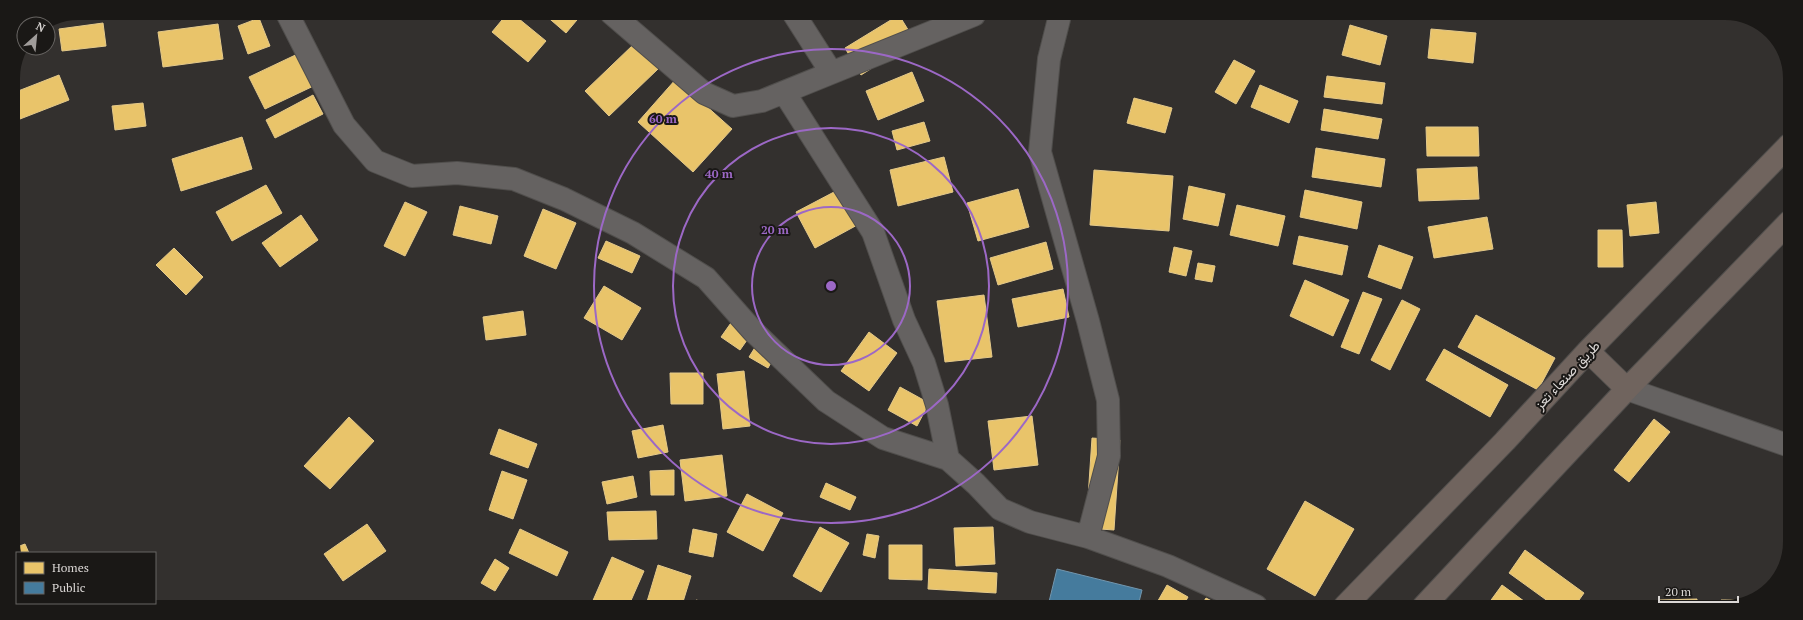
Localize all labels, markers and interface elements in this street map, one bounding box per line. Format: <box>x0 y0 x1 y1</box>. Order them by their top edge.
north arrow <box>16 16 56 56</box>
text: N <box>34 19 48 36</box>
text: 60 m <box>649 111 677 126</box>
text: 40 m <box>705 166 733 181</box>
text: 20 m <box>761 222 789 237</box>
centre of rings <box>824 279 838 293</box>
street label: طريق صنعاء تعز <box>1529 336 1604 414</box>
legend <box>16 552 156 604</box>
text: Homes <box>52 560 89 575</box>
scale bar <box>1659 578 1738 604</box>
text: Public <box>52 580 86 595</box>
text: 20 m <box>1665 584 1692 599</box>

